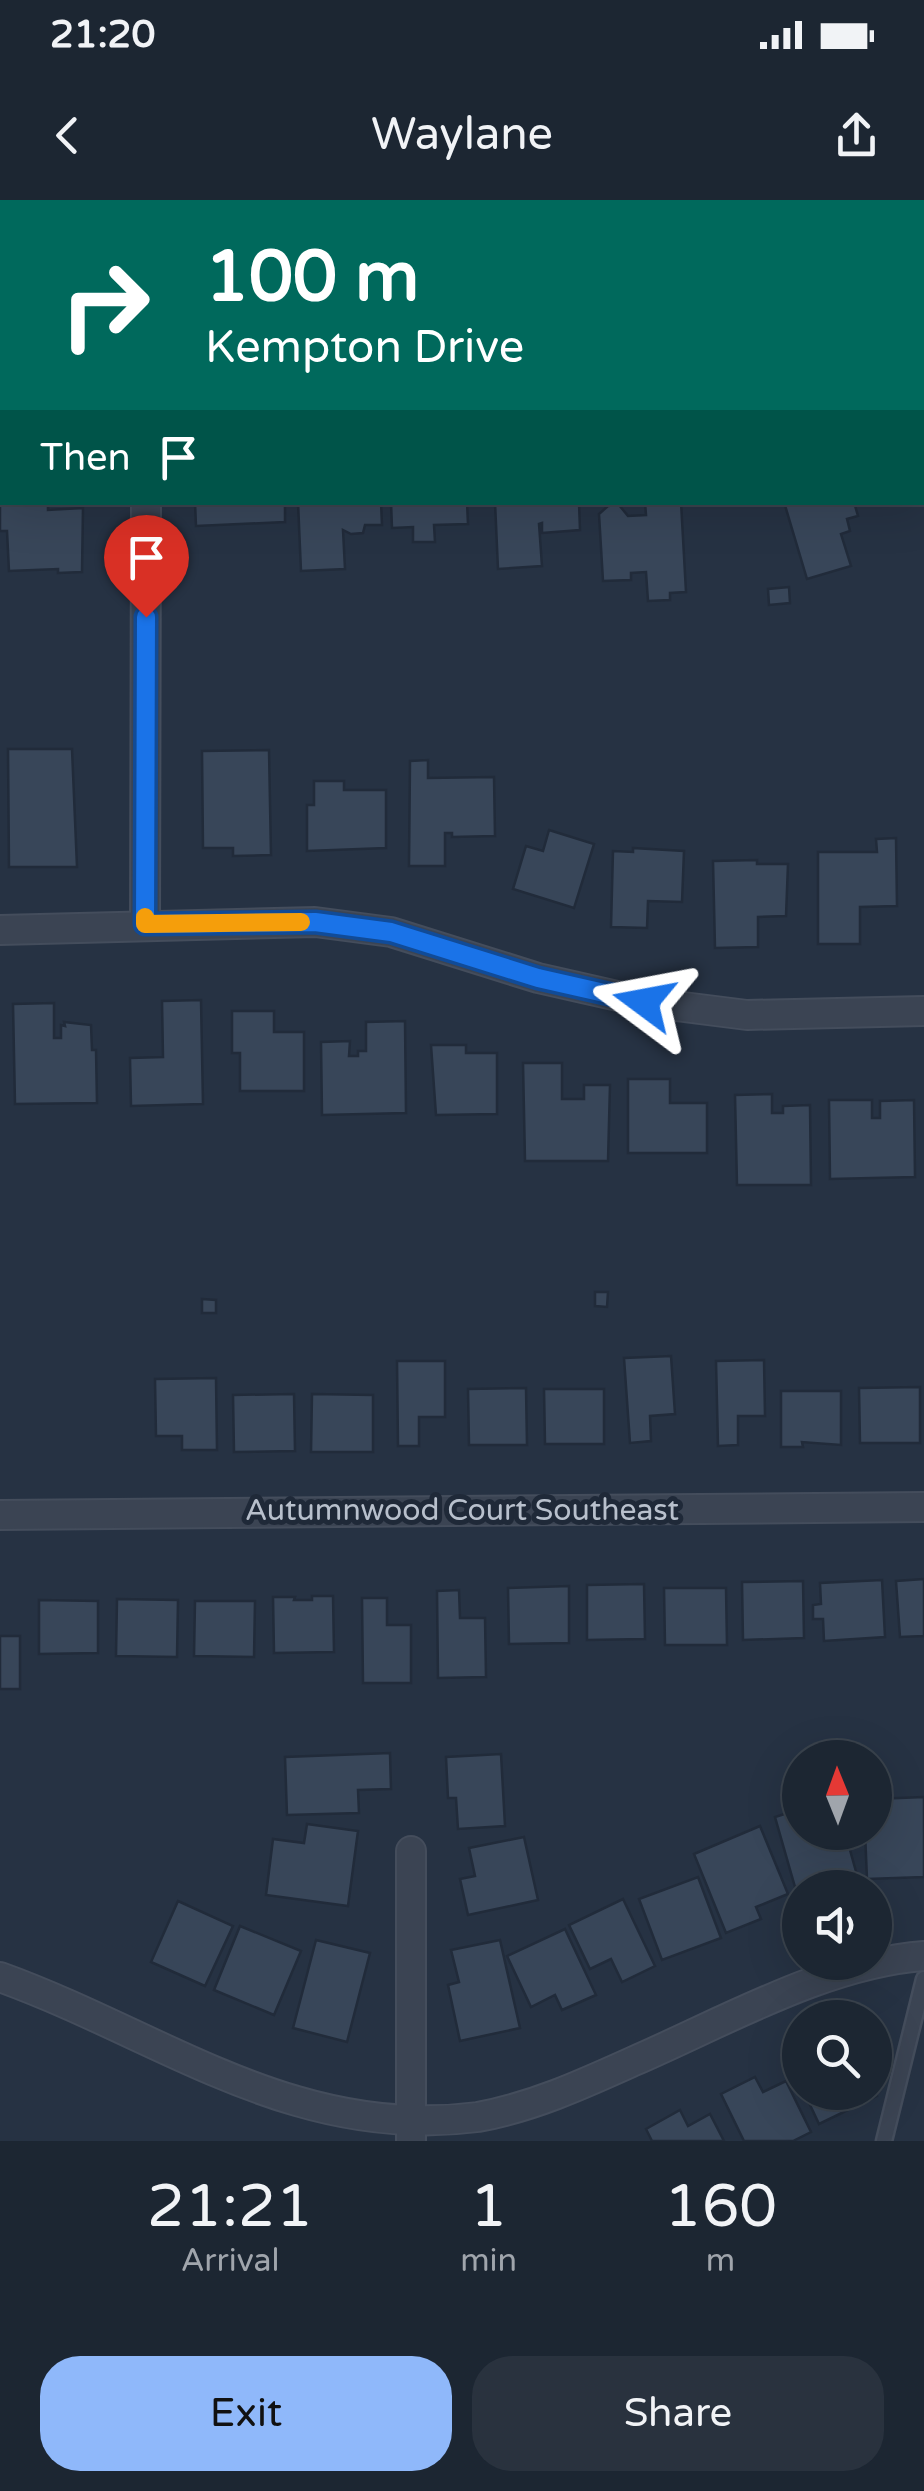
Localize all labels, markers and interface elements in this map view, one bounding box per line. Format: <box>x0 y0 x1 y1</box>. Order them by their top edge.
text: 21:20 <box>50 12 155 58</box>
icon: back <box>40 108 95 163</box>
text: Waylane <box>371 108 553 162</box>
icon: share <box>829 108 884 163</box>
text: 100 m <box>205 236 419 320</box>
icon: right <box>40 240 170 370</box>
text: Kempton Drive <box>205 321 524 375</box>
icon: arrive <box>151 430 206 485</box>
text: Then <box>40 435 131 481</box>
pin <box>104 515 189 618</box>
icon: arrive <box>119 530 174 585</box>
position arrow <box>592 950 696 1054</box>
street label: Autumnwood Court Southeast <box>245 1492 679 1529</box>
north arrow <box>782 1740 892 1850</box>
map controls <box>782 1740 892 2110</box>
button: sound <box>782 1870 892 1980</box>
button: search <box>782 2000 892 2110</box>
text: 21:21 <box>147 2171 313 2243</box>
text: 1 <box>470 2171 507 2243</box>
text: 160 <box>664 2171 777 2243</box>
text: Arrival <box>181 2242 280 2280</box>
text: min <box>460 2242 517 2280</box>
text: m <box>706 2242 735 2280</box>
button: Exit <box>40 2356 452 2471</box>
button: Share <box>472 2356 884 2471</box>

